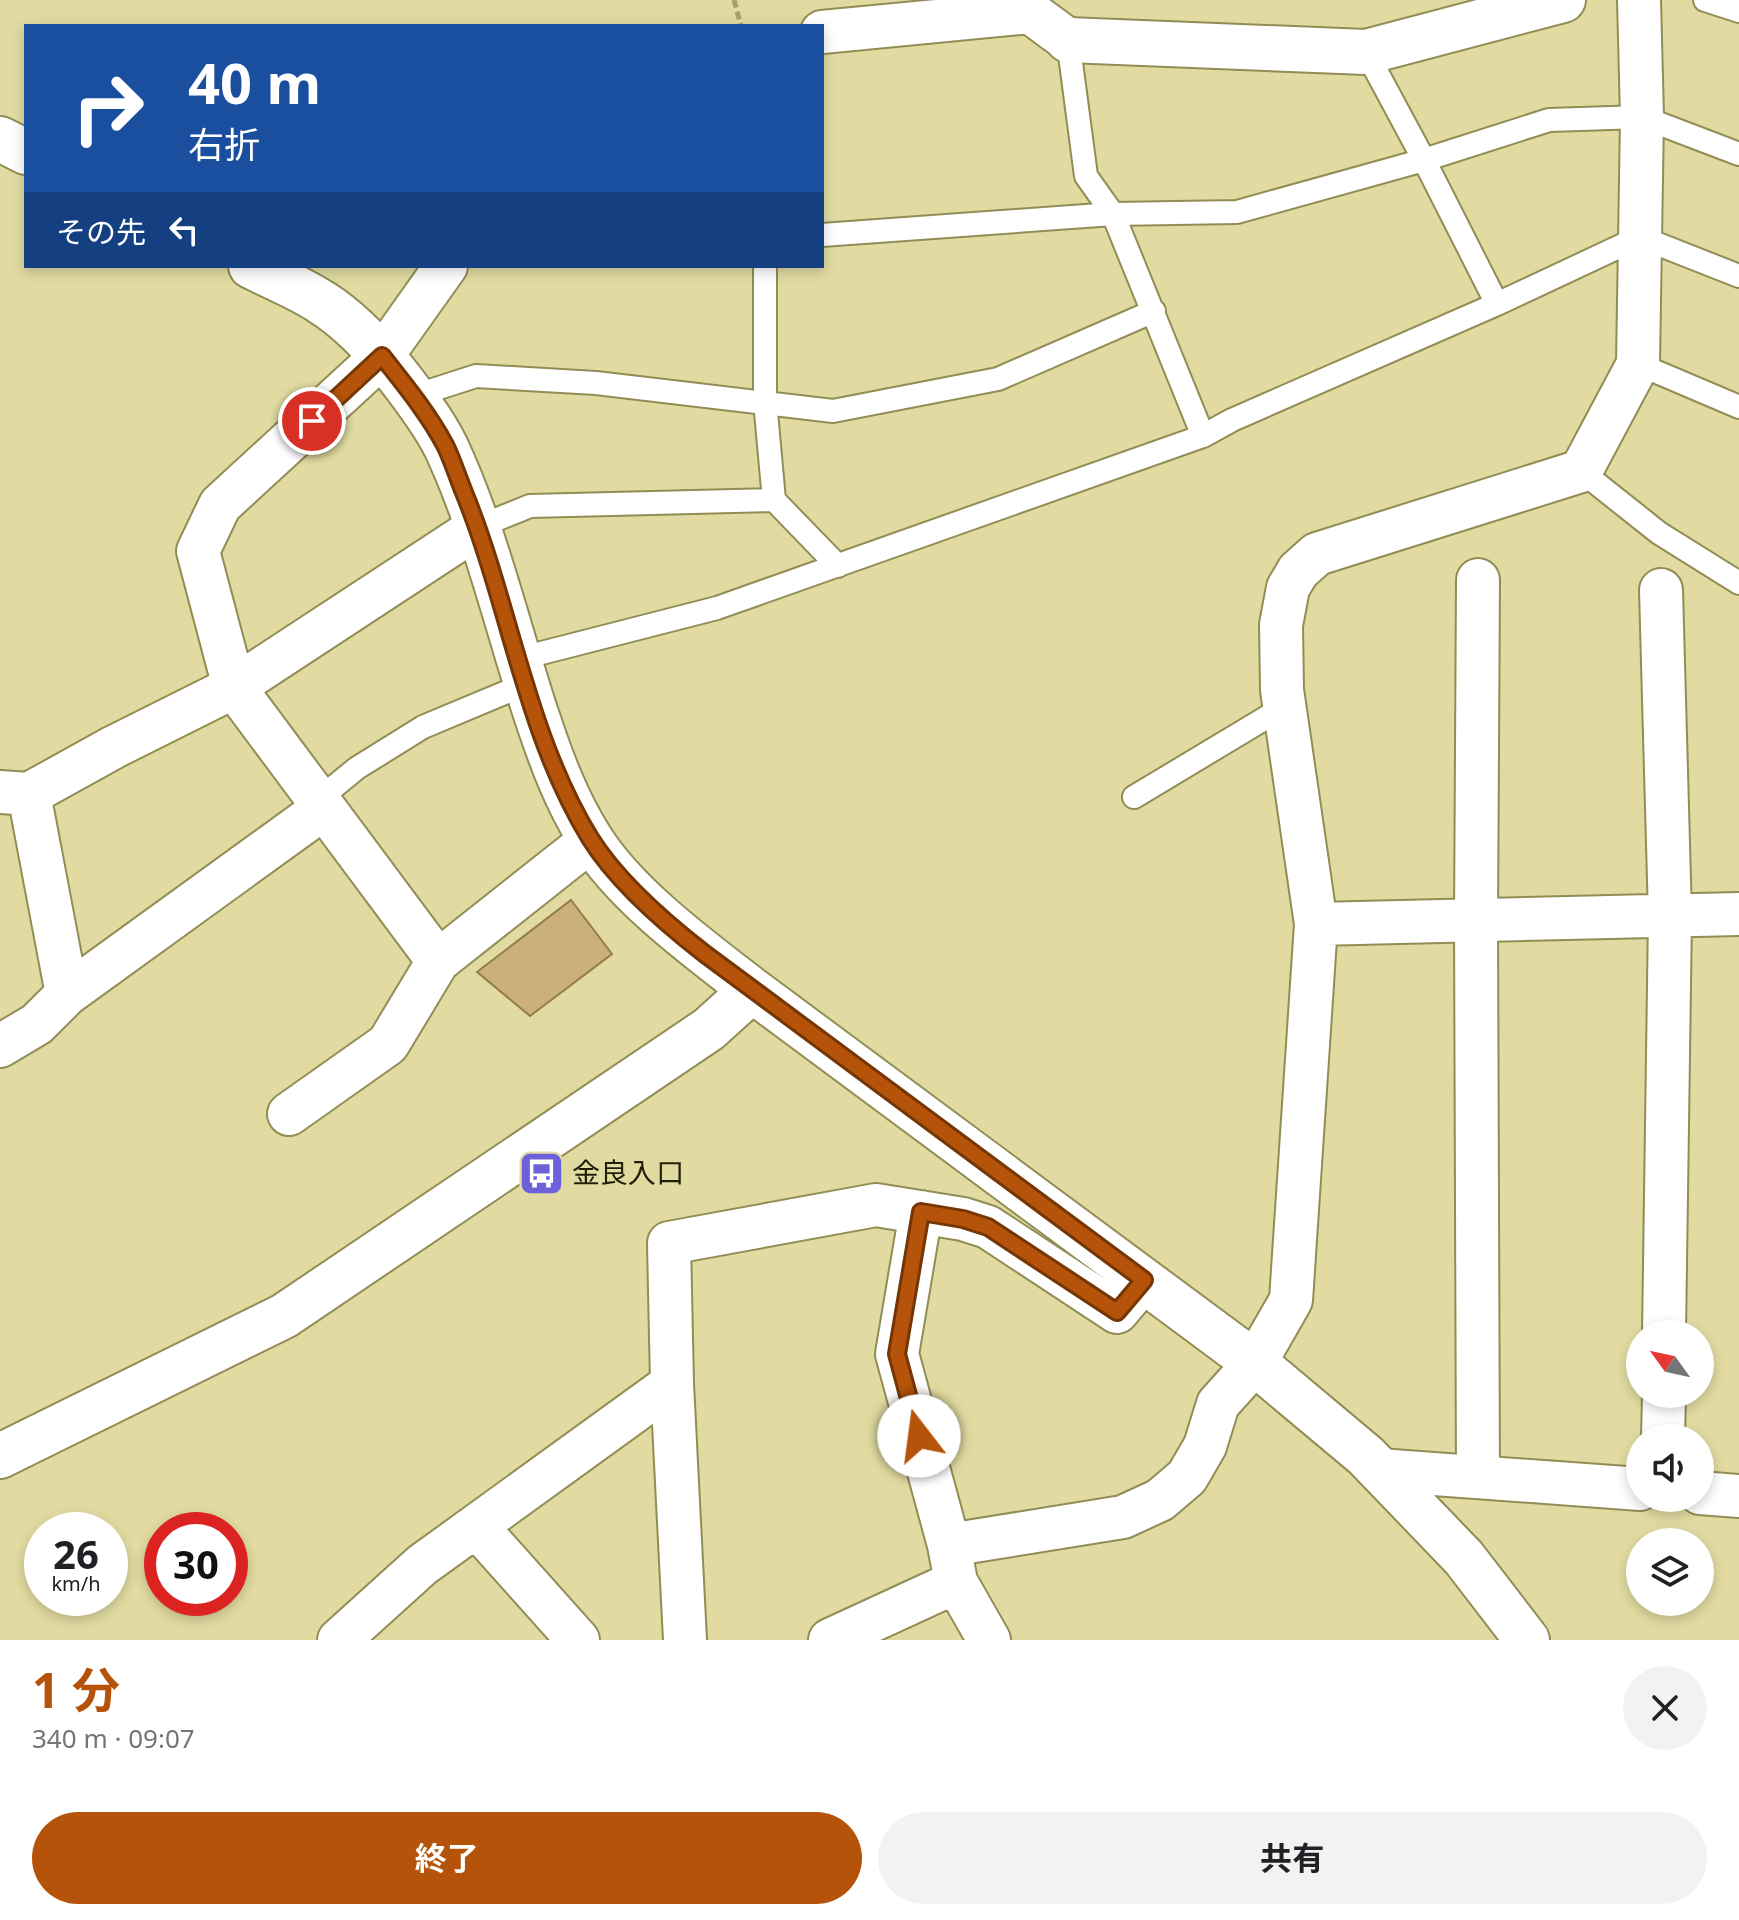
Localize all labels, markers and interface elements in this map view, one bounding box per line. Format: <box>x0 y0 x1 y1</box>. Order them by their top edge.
text: 40 m <box>188 44 321 120</box>
icon: right <box>56 56 160 160</box>
text: 右折 <box>188 120 260 169</box>
icon: left <box>162 208 206 252</box>
text: その先 <box>56 211 146 252</box>
pin <box>278 387 346 455</box>
icon: arrive <box>290 399 334 443</box>
bus stop icon: 金良入口 <box>517 1149 565 1197</box>
place label: 金良入口 <box>572 1153 684 1191</box>
north arrow <box>1626 1320 1714 1408</box>
map controls <box>1626 1320 1714 1616</box>
position arrow <box>877 1394 961 1478</box>
button: sound <box>1626 1424 1714 1512</box>
speed limit sign: 30 <box>144 1512 248 1616</box>
text: 26 <box>53 1526 99 1581</box>
button: layers <box>1626 1528 1714 1616</box>
text: km/h <box>51 1570 101 1597</box>
text: 1 分 <box>32 1657 120 1722</box>
button: close <box>1623 1666 1707 1750</box>
text: 340 m · 09:07 <box>32 1720 195 1756</box>
button: 終了 <box>32 1812 862 1904</box>
button: 共有 <box>878 1812 1707 1904</box>

